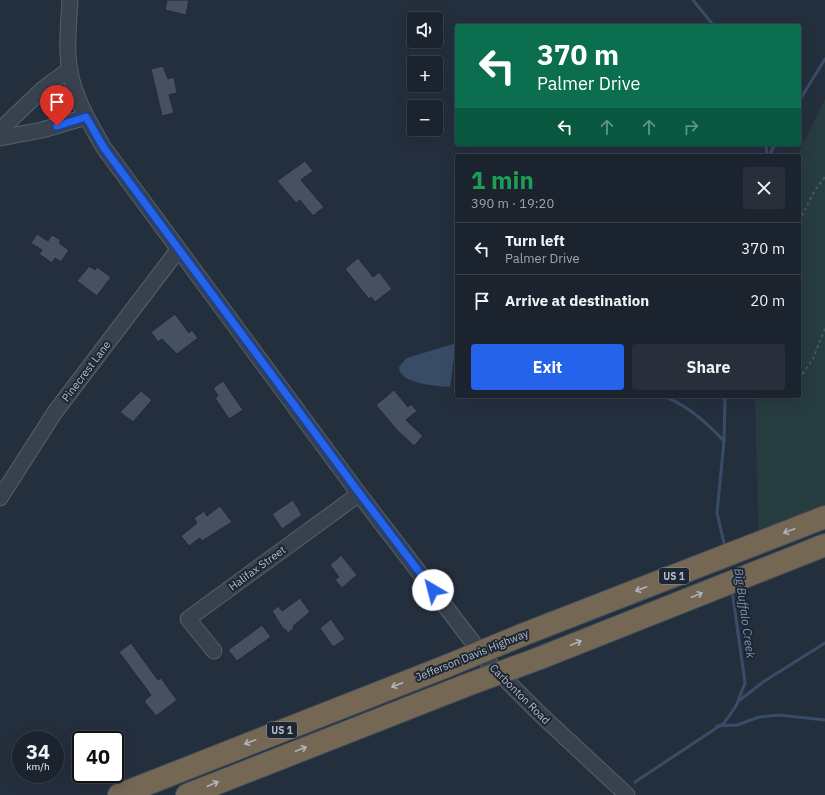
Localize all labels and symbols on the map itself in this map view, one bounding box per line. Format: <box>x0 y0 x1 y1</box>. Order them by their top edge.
pin <box>40 85 74 126</box>
street label: Pinecrest Lane <box>59 338 113 404</box>
one-way arrow <box>783 528 795 536</box>
street label: Halifax Street <box>226 543 288 593</box>
water label: Big Buffalo Creek <box>731 567 759 660</box>
road number: US 1 <box>659 568 689 584</box>
position arrow <box>412 569 454 611</box>
one-way arrow <box>636 585 648 593</box>
one-way arrow <box>690 591 702 599</box>
street label: Jefferson Davis Highway <box>413 626 531 684</box>
one-way arrow <box>569 639 581 647</box>
street label: Carbonton Road <box>487 661 553 727</box>
one-way arrow <box>392 682 404 689</box>
road number: US 1 <box>267 722 297 738</box>
speed limit sign: 40 <box>72 731 124 783</box>
one-way arrow <box>245 739 257 747</box>
one-way arrow <box>295 745 307 753</box>
one-way arrow <box>206 780 218 787</box>

